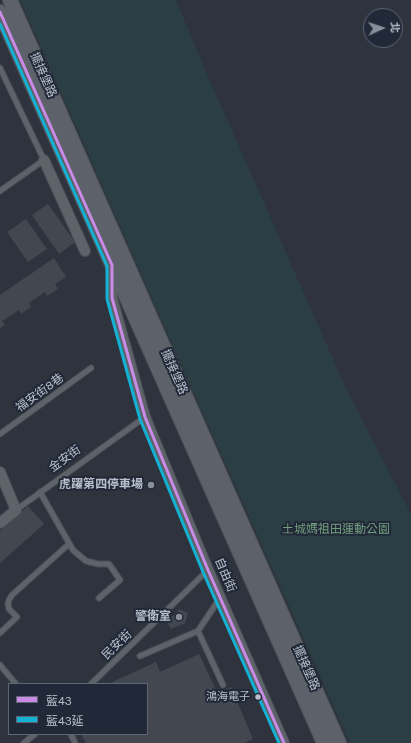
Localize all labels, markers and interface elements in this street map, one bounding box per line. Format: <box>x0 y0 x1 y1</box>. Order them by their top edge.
north arrow <box>363 8 403 48</box>
text: 北 <box>388 22 401 33</box>
street label: 擺接堡路 <box>27 50 59 100</box>
street label: 擺接堡路 <box>158 347 190 397</box>
street label: 福安街8巷 <box>13 371 67 415</box>
street label: 金安街 <box>46 443 84 475</box>
place label: 虎躍第四停車場 <box>59 478 143 492</box>
marker: 虎躍第四停車場 <box>146 480 156 490</box>
park label: 土城媽祖田運動公園 <box>282 523 390 537</box>
street label: 自由街 <box>211 556 239 594</box>
place label: 警衛室 <box>135 610 171 624</box>
marker: 警衛室 <box>174 612 184 622</box>
street label: 民安街 <box>99 627 135 663</box>
street label: 擺接堡路 <box>290 643 322 693</box>
legend <box>8 683 148 735</box>
place label: 鴻海電子 <box>206 690 250 704</box>
marker: 鴻海電子 <box>253 692 263 702</box>
text: 藍43 <box>46 694 72 708</box>
text: 藍43延 <box>46 714 84 728</box>

